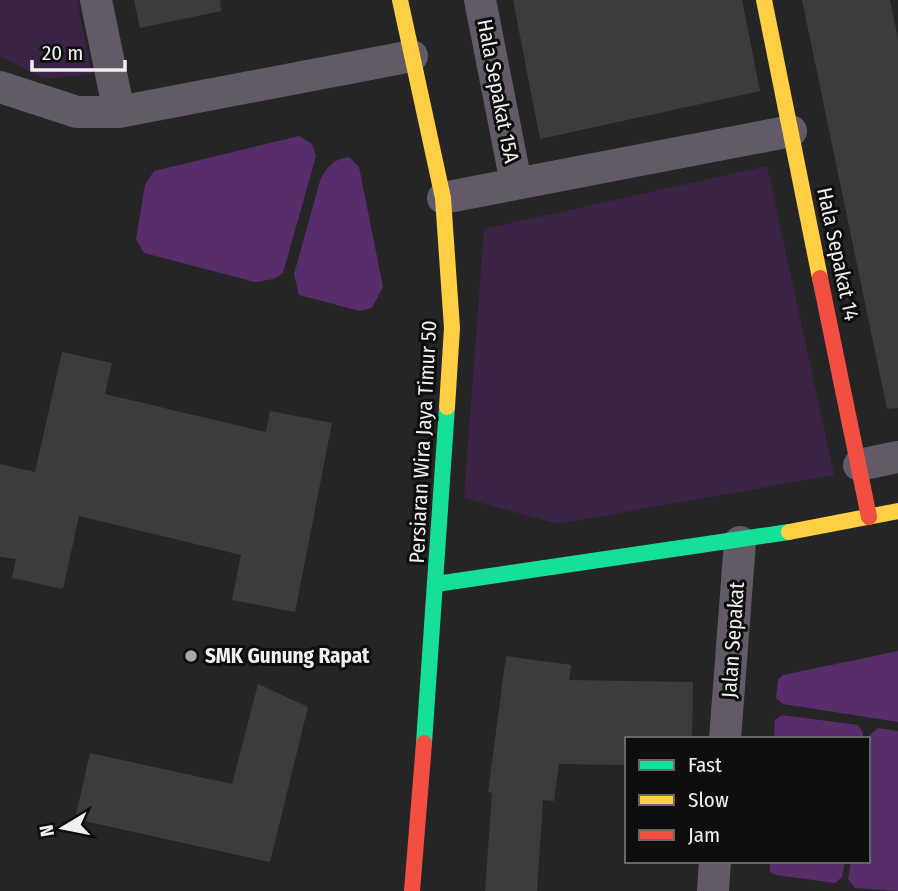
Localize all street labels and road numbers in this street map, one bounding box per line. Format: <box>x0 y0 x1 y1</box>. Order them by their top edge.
street label: Hala Sepakat 15A <box>471 17 525 165</box>
street label: Hala Sepakat 14 <box>811 185 865 323</box>
street label: Persiaran Wira Jaya Timur 50 <box>404 320 442 564</box>
street label: Jalan Sepakat <box>716 581 750 699</box>

